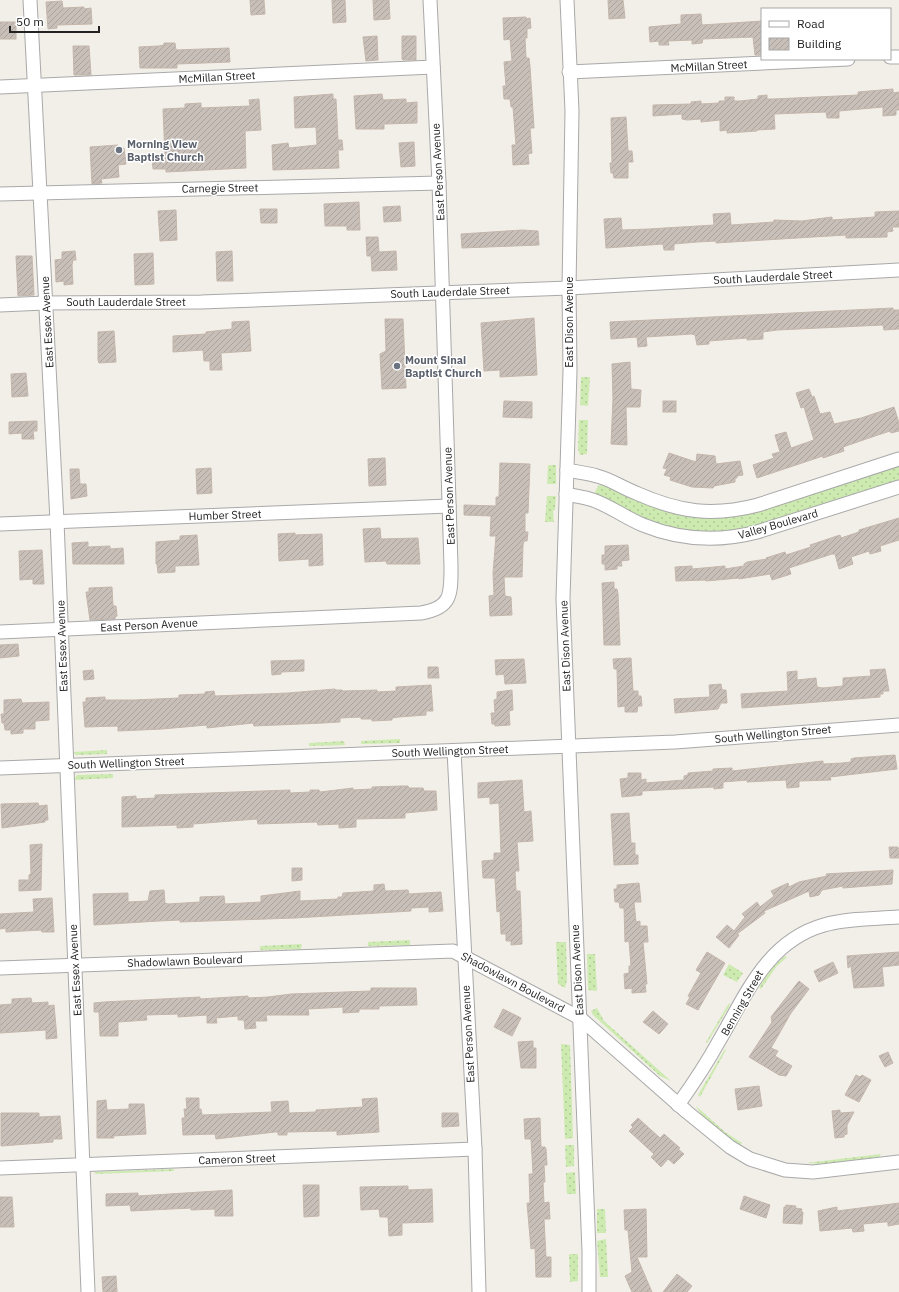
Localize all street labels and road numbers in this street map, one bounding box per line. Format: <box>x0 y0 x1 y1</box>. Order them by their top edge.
street label: McMillan Street <box>670 57 748 75</box>
street label: McMillan Street <box>178 68 256 86</box>
street label: East Person Avenue <box>428 123 448 221</box>
street label: Carnegie Street <box>182 180 258 196</box>
street label: South Lauderdale Street <box>713 267 833 287</box>
street label: East Essex Avenue <box>38 276 56 368</box>
street label: East Dison Avenue <box>562 276 576 368</box>
street label: South Lauderdale Street <box>390 283 510 301</box>
street label: South Lauderdale Street <box>66 295 186 309</box>
street label: East Person Avenue <box>440 447 458 545</box>
street label: Valley Boulevard <box>737 506 819 542</box>
street label: Humber Street <box>188 507 262 523</box>
street label: East Essex Avenue <box>53 600 71 692</box>
street label: East Dison Avenue <box>556 600 574 692</box>
street label: East Person Avenue <box>100 615 198 635</box>
street label: South Wellington Street <box>714 722 832 746</box>
street label: South Wellington Street <box>391 742 509 760</box>
street label: South Wellington Street <box>67 754 185 772</box>
street label: East Essex Avenue <box>66 924 84 1016</box>
street label: East Dison Avenue <box>568 924 586 1016</box>
street label: Shadowlawn Boulevard <box>459 949 567 1015</box>
street label: Shadowlawn Boulevard <box>127 952 243 970</box>
street label: Benning Street <box>718 968 766 1038</box>
street label: East Person Avenue <box>458 985 478 1083</box>
street label: Cameron Street <box>198 1151 276 1167</box>

